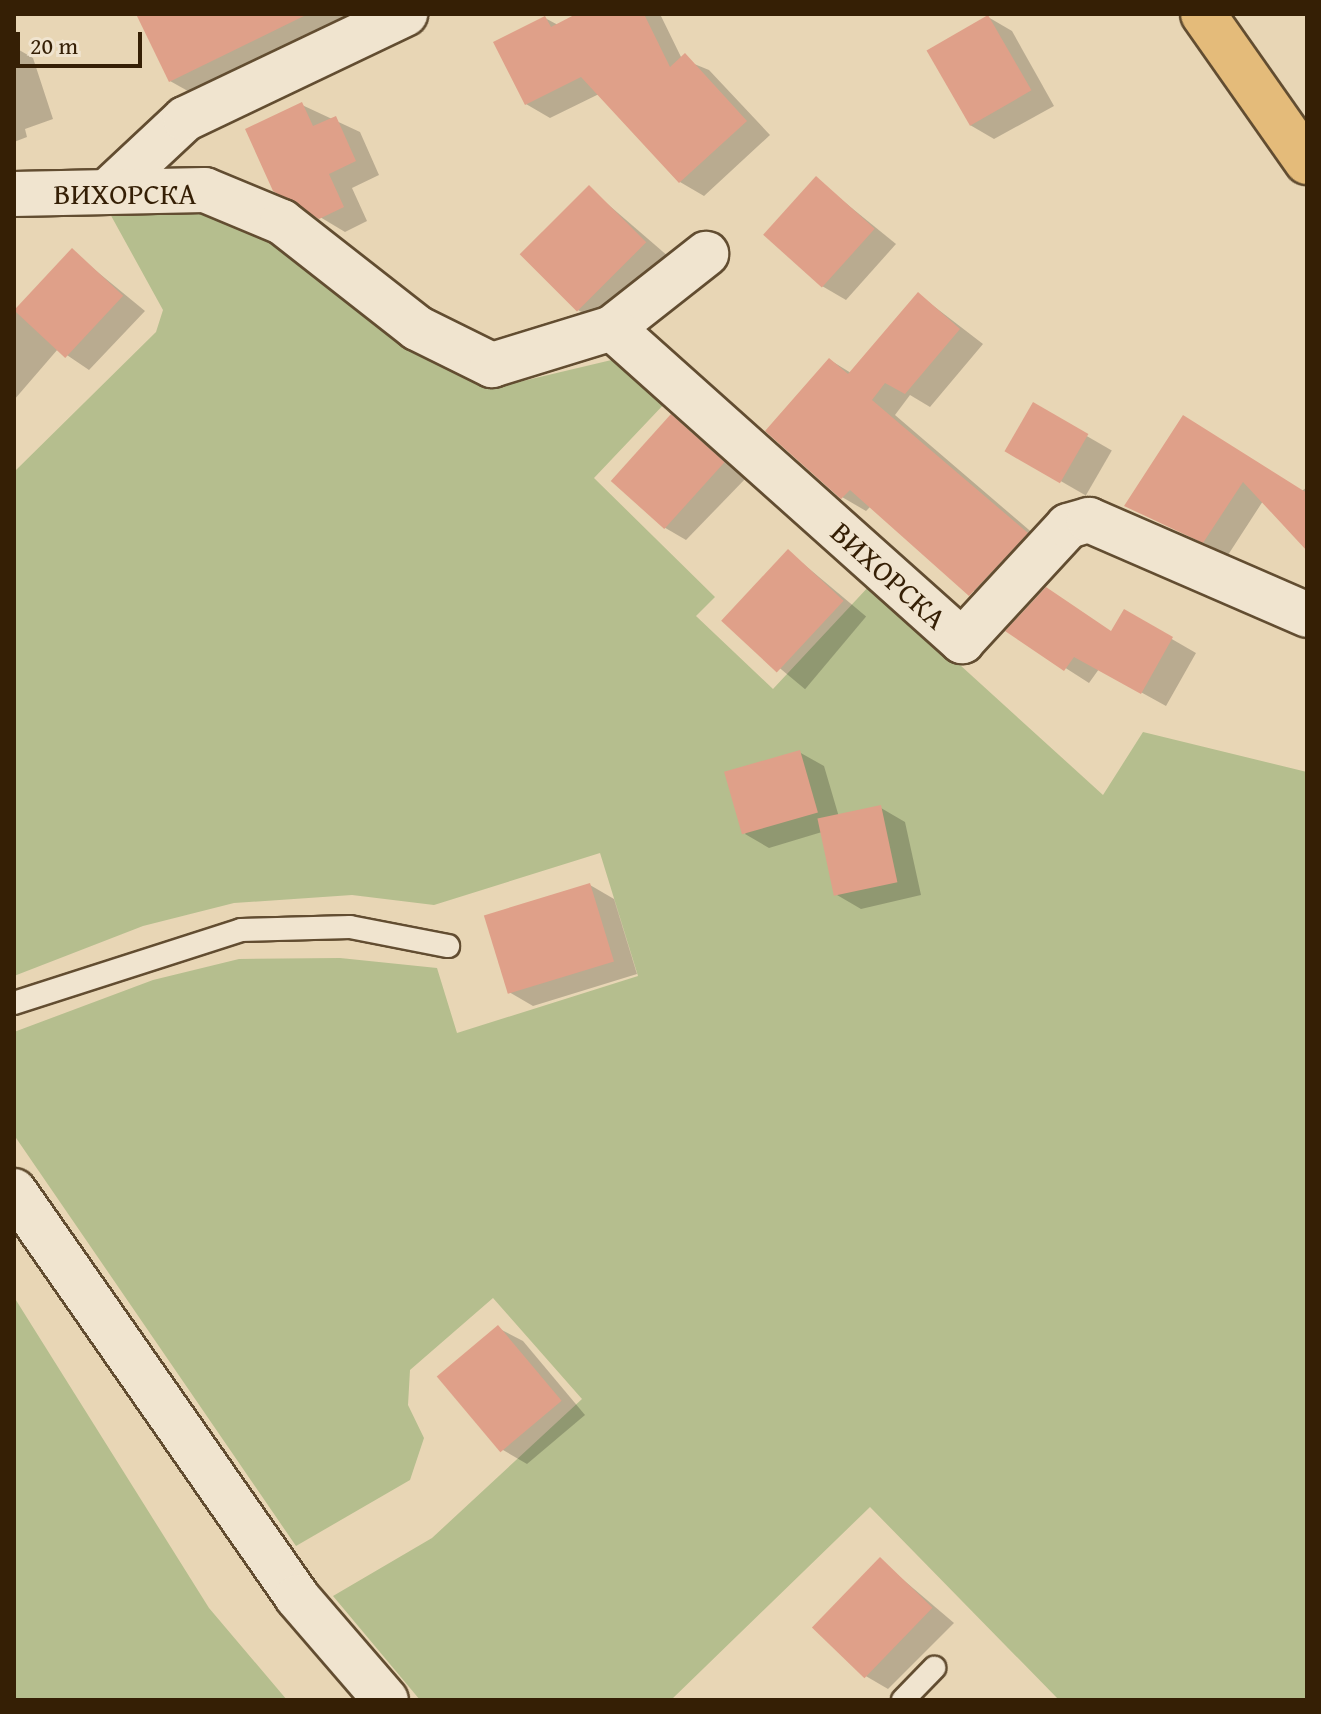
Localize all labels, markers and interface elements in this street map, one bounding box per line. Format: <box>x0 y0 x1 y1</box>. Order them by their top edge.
scale bar <box>20 16 146 66</box>
text: 20 m <box>30 28 78 63</box>
street label: ВИХОРСКА <box>53 175 197 211</box>
street label: ВИХОРСКА <box>824 514 954 636</box>

